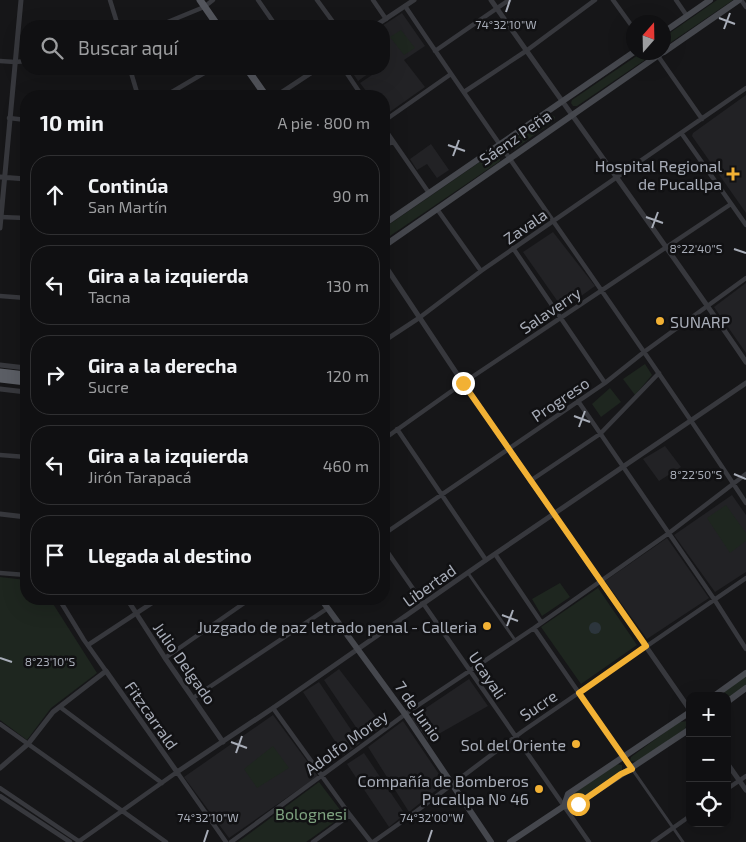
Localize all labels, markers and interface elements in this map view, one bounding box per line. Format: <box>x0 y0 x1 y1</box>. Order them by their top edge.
north arrow <box>626 15 671 60</box>
text: 74°32'10"W <box>475 17 537 31</box>
search box <box>20 20 390 75</box>
icon: search <box>38 34 66 62</box>
text: Buscar aquí <box>78 36 178 59</box>
street label: Sáenz Peña <box>475 105 555 169</box>
text: 10 min <box>40 110 104 135</box>
text: A pie · 800 m <box>278 113 370 132</box>
place label: Hospital Regional de Pucallpa <box>595 156 722 193</box>
marker: Hospital Regional de Pucallpa <box>726 167 740 181</box>
text: Continúa <box>88 174 168 197</box>
icon: ahead <box>41 181 69 209</box>
text: 90 m <box>333 186 369 205</box>
text: San Martín <box>88 197 167 216</box>
street label: Zavala <box>500 204 550 248</box>
text: 8°22'40"S <box>670 241 723 255</box>
text: Gira a la izquierda <box>88 264 249 287</box>
icon: left <box>41 271 69 299</box>
text: 130 m <box>327 276 369 295</box>
street label: Salaverry <box>516 282 585 337</box>
text: Tacna <box>88 287 130 306</box>
place label: SUNARP <box>670 312 730 331</box>
marker: SUNARP <box>654 315 666 327</box>
text: Gira a la derecha <box>88 354 237 377</box>
icon: right <box>41 361 69 389</box>
text: 120 m <box>326 366 369 385</box>
route end <box>452 372 475 395</box>
street label: Progreso <box>527 373 593 425</box>
text: Sucre <box>88 377 129 396</box>
text: Gira a la izquierda <box>88 444 249 467</box>
icon: left <box>41 451 69 479</box>
text: 460 m <box>323 456 369 475</box>
text: Jirón Tarapacá <box>88 467 192 486</box>
text: 8°22'50"S <box>670 467 722 481</box>
icon: arrive <box>41 541 69 569</box>
text: Llegada al destino <box>88 544 252 567</box>
street label: Libertad <box>399 560 459 610</box>
place label: Juzgado de paz letrado penal - Calleria <box>197 617 477 636</box>
street label: Julio Delgado <box>150 618 220 708</box>
marker: Juzgado de paz letrado penal - Calleria <box>481 620 493 632</box>
street label: Ucayali <box>465 648 511 702</box>
text: 8°23'10"S <box>25 654 76 668</box>
street label: Fitzcarrald <box>122 677 182 753</box>
street label: 7 de Junio <box>391 677 447 745</box>
street label: Sucre <box>516 686 560 724</box>
map controls <box>686 692 731 827</box>
button: + <box>686 692 731 737</box>
street label: Adolfo Morey <box>301 705 392 778</box>
place label: Sol del Oriente <box>461 735 566 754</box>
button: − <box>686 737 731 782</box>
marker: Sol del Oriente <box>570 738 582 750</box>
place label: Compañía de Bomberos Pucallpa Nº 46 <box>358 771 529 808</box>
button: locate <box>686 782 731 827</box>
marker: Compañía de Bomberos Pucallpa Nº 46 <box>533 783 545 795</box>
route start <box>567 793 590 816</box>
park label: Bolognesi <box>275 804 347 823</box>
text: 74°32'10"W <box>177 810 239 824</box>
text: 74°32'00"W <box>400 810 464 824</box>

